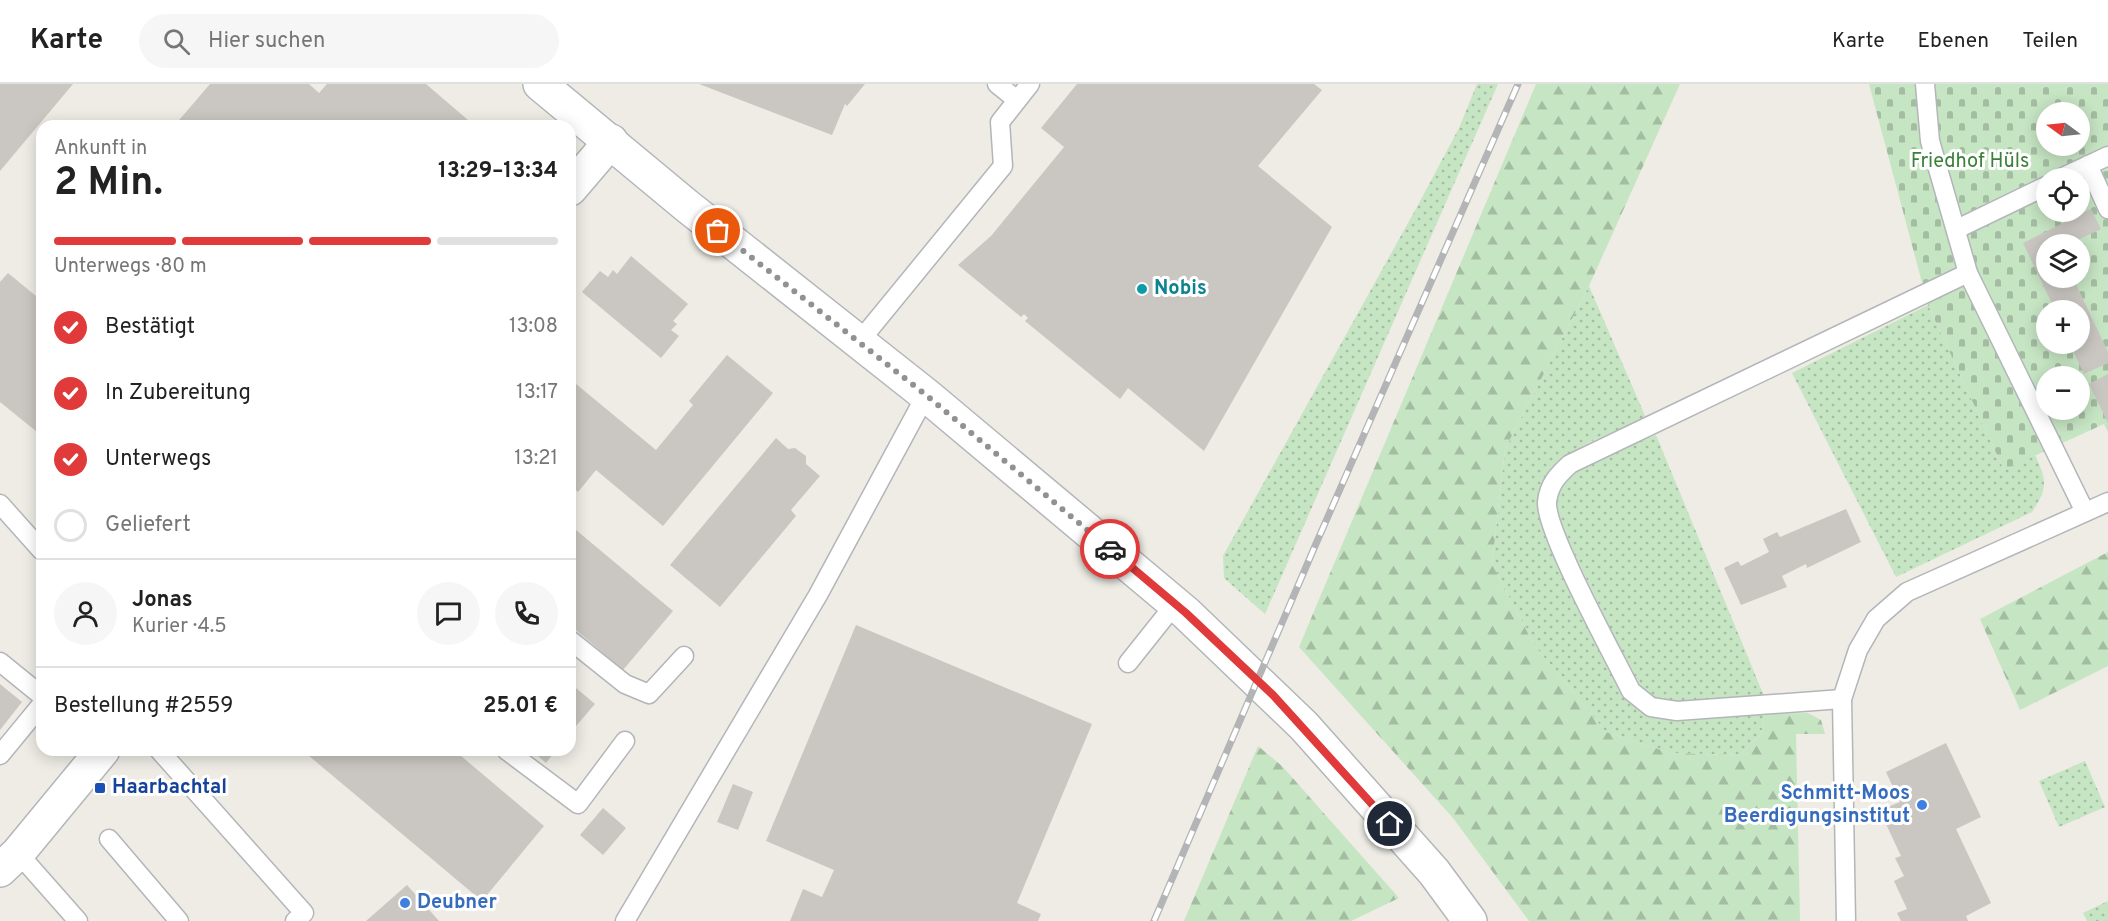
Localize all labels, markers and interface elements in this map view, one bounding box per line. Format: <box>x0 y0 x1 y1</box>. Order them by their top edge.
search box <box>139 14 559 68</box>
text: Karte <box>30 23 103 59</box>
icon: search <box>160 25 193 58</box>
text: Hier suchen <box>208 28 325 55</box>
text: Karte <box>1832 28 1884 55</box>
text: Ebenen <box>1917 28 1989 55</box>
text: Teilen <box>2022 28 2078 55</box>
north arrow <box>2036 102 2090 156</box>
map controls <box>2036 102 2090 420</box>
text: Ankunft in <box>54 136 147 162</box>
park label: Friedhof Hüls <box>1911 149 2029 175</box>
text: 13:29–13:34 <box>438 158 558 185</box>
text: 2 Min. <box>54 160 163 209</box>
button: locate <box>2036 168 2090 222</box>
pin <box>692 205 743 256</box>
icon: bag <box>701 214 734 247</box>
button: layers <box>2036 234 2090 288</box>
text: Unterwegs · 80 m <box>54 254 207 280</box>
place label: Nobis <box>1154 276 1207 302</box>
marker: Nobis <box>1135 282 1149 296</box>
button: + <box>2036 300 2090 354</box>
icon: check <box>54 311 87 344</box>
text: Bestätigt <box>105 314 195 341</box>
text: 13:08 <box>509 314 558 340</box>
button: − <box>2036 366 2090 420</box>
icon: check <box>54 377 87 410</box>
text: In Zubereitung <box>105 380 251 407</box>
text: 13:17 <box>516 380 558 406</box>
icon: check <box>54 443 87 476</box>
text: Unterwegs <box>105 446 211 473</box>
text: 13:21 <box>514 446 558 472</box>
text: Geliefert <box>105 512 191 539</box>
courier <box>1080 519 1140 579</box>
icon: car <box>1094 533 1127 566</box>
button: person <box>54 582 117 645</box>
button: chat <box>417 582 480 645</box>
button: phone <box>495 582 558 645</box>
text: Jonas <box>132 587 193 614</box>
text: Kurier · 4.5 <box>132 614 227 640</box>
text: Bestellung #2559 <box>54 693 233 720</box>
text: 25.01 € <box>483 693 558 720</box>
place label: Haarbachtal <box>112 775 227 801</box>
marker: Haarbachtal <box>93 781 107 795</box>
place label: Schmitt-Moos Beerdigungsinstitut <box>1724 781 1910 830</box>
pin <box>1364 798 1415 849</box>
marker: Schmitt-Moos Beerdigungsinstitut <box>1915 798 1929 812</box>
icon: home <box>1373 807 1406 840</box>
place label: Deubner <box>417 890 497 916</box>
marker: Deubner <box>398 896 412 910</box>

